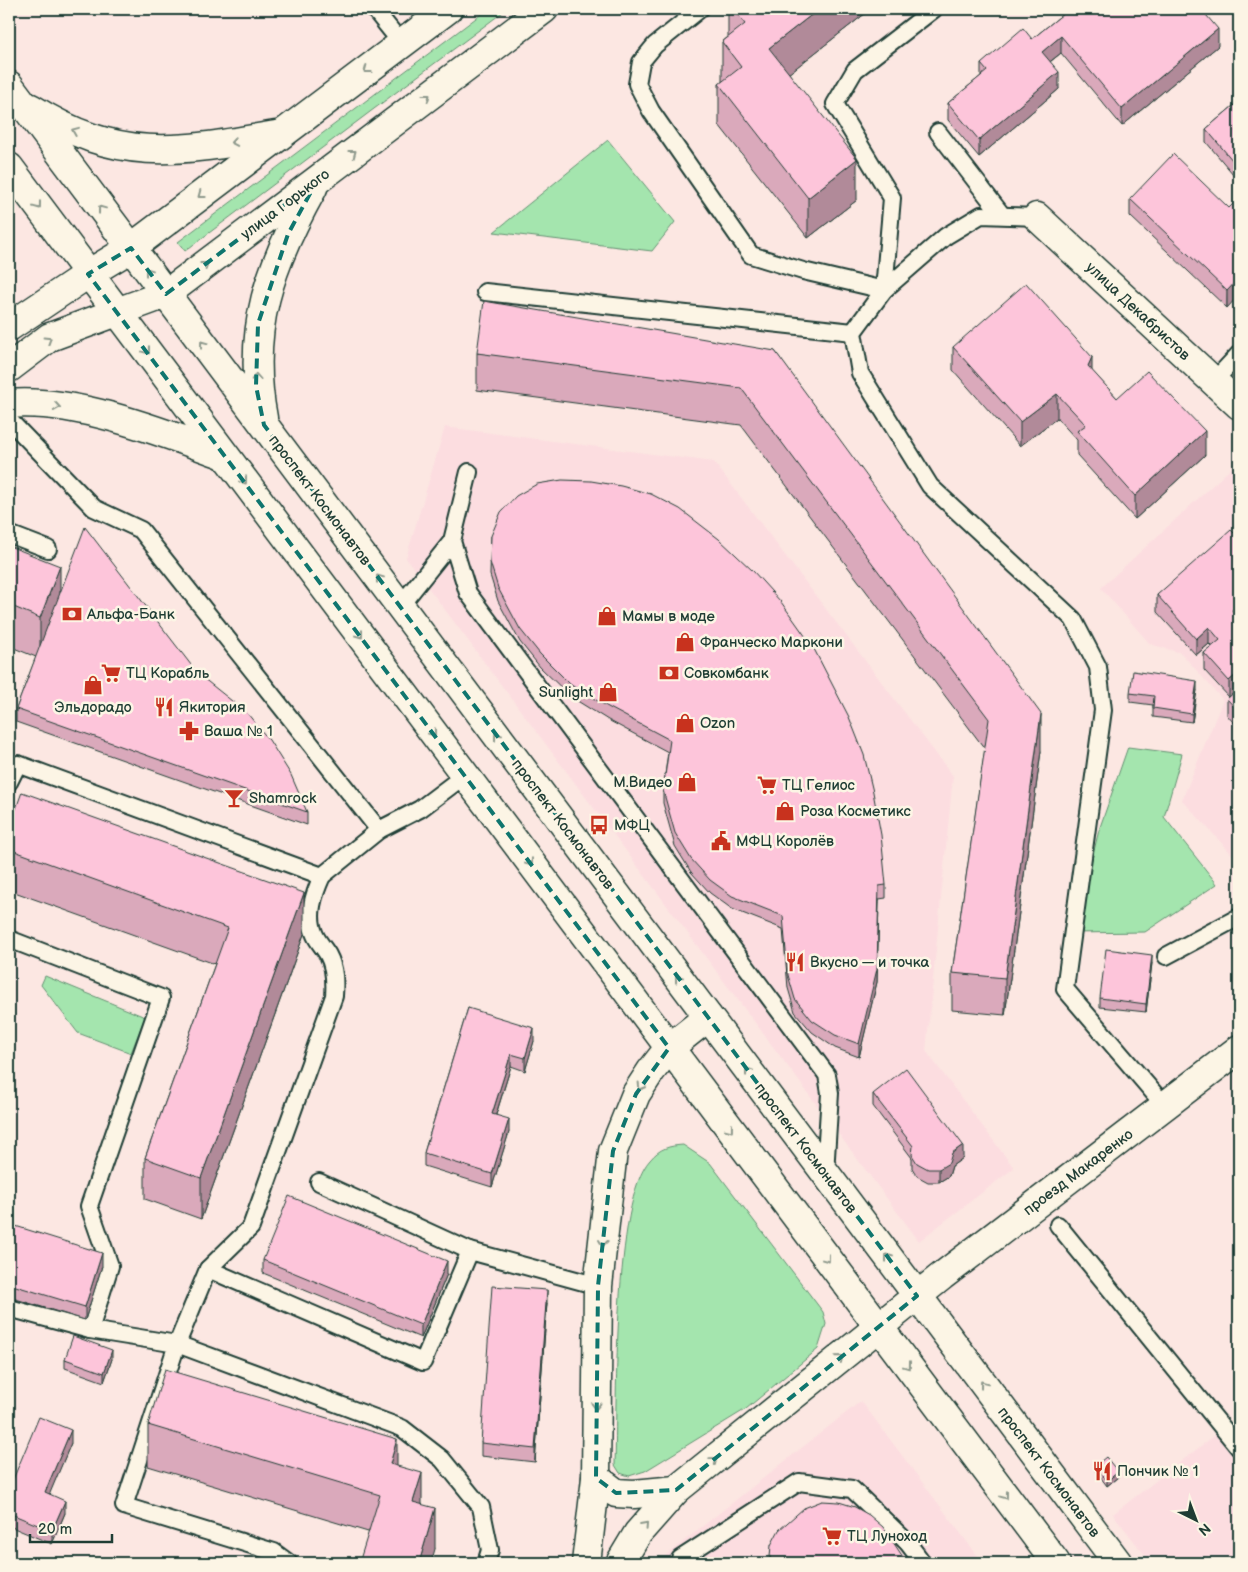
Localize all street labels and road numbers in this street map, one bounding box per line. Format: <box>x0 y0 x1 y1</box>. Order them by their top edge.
street label: улица Горького <box>237 165 334 244</box>
street label: улица Декабристов <box>1081 258 1194 365</box>
street label: проспект Космонавтов <box>264 431 375 569</box>
street label: проспект Космонавтов <box>507 755 618 893</box>
street label: проспект Космонавтов <box>750 1079 861 1217</box>
street label: проезд Макаренко <box>1020 1125 1137 1220</box>
street label: проспект Космонавтов <box>993 1403 1104 1541</box>

